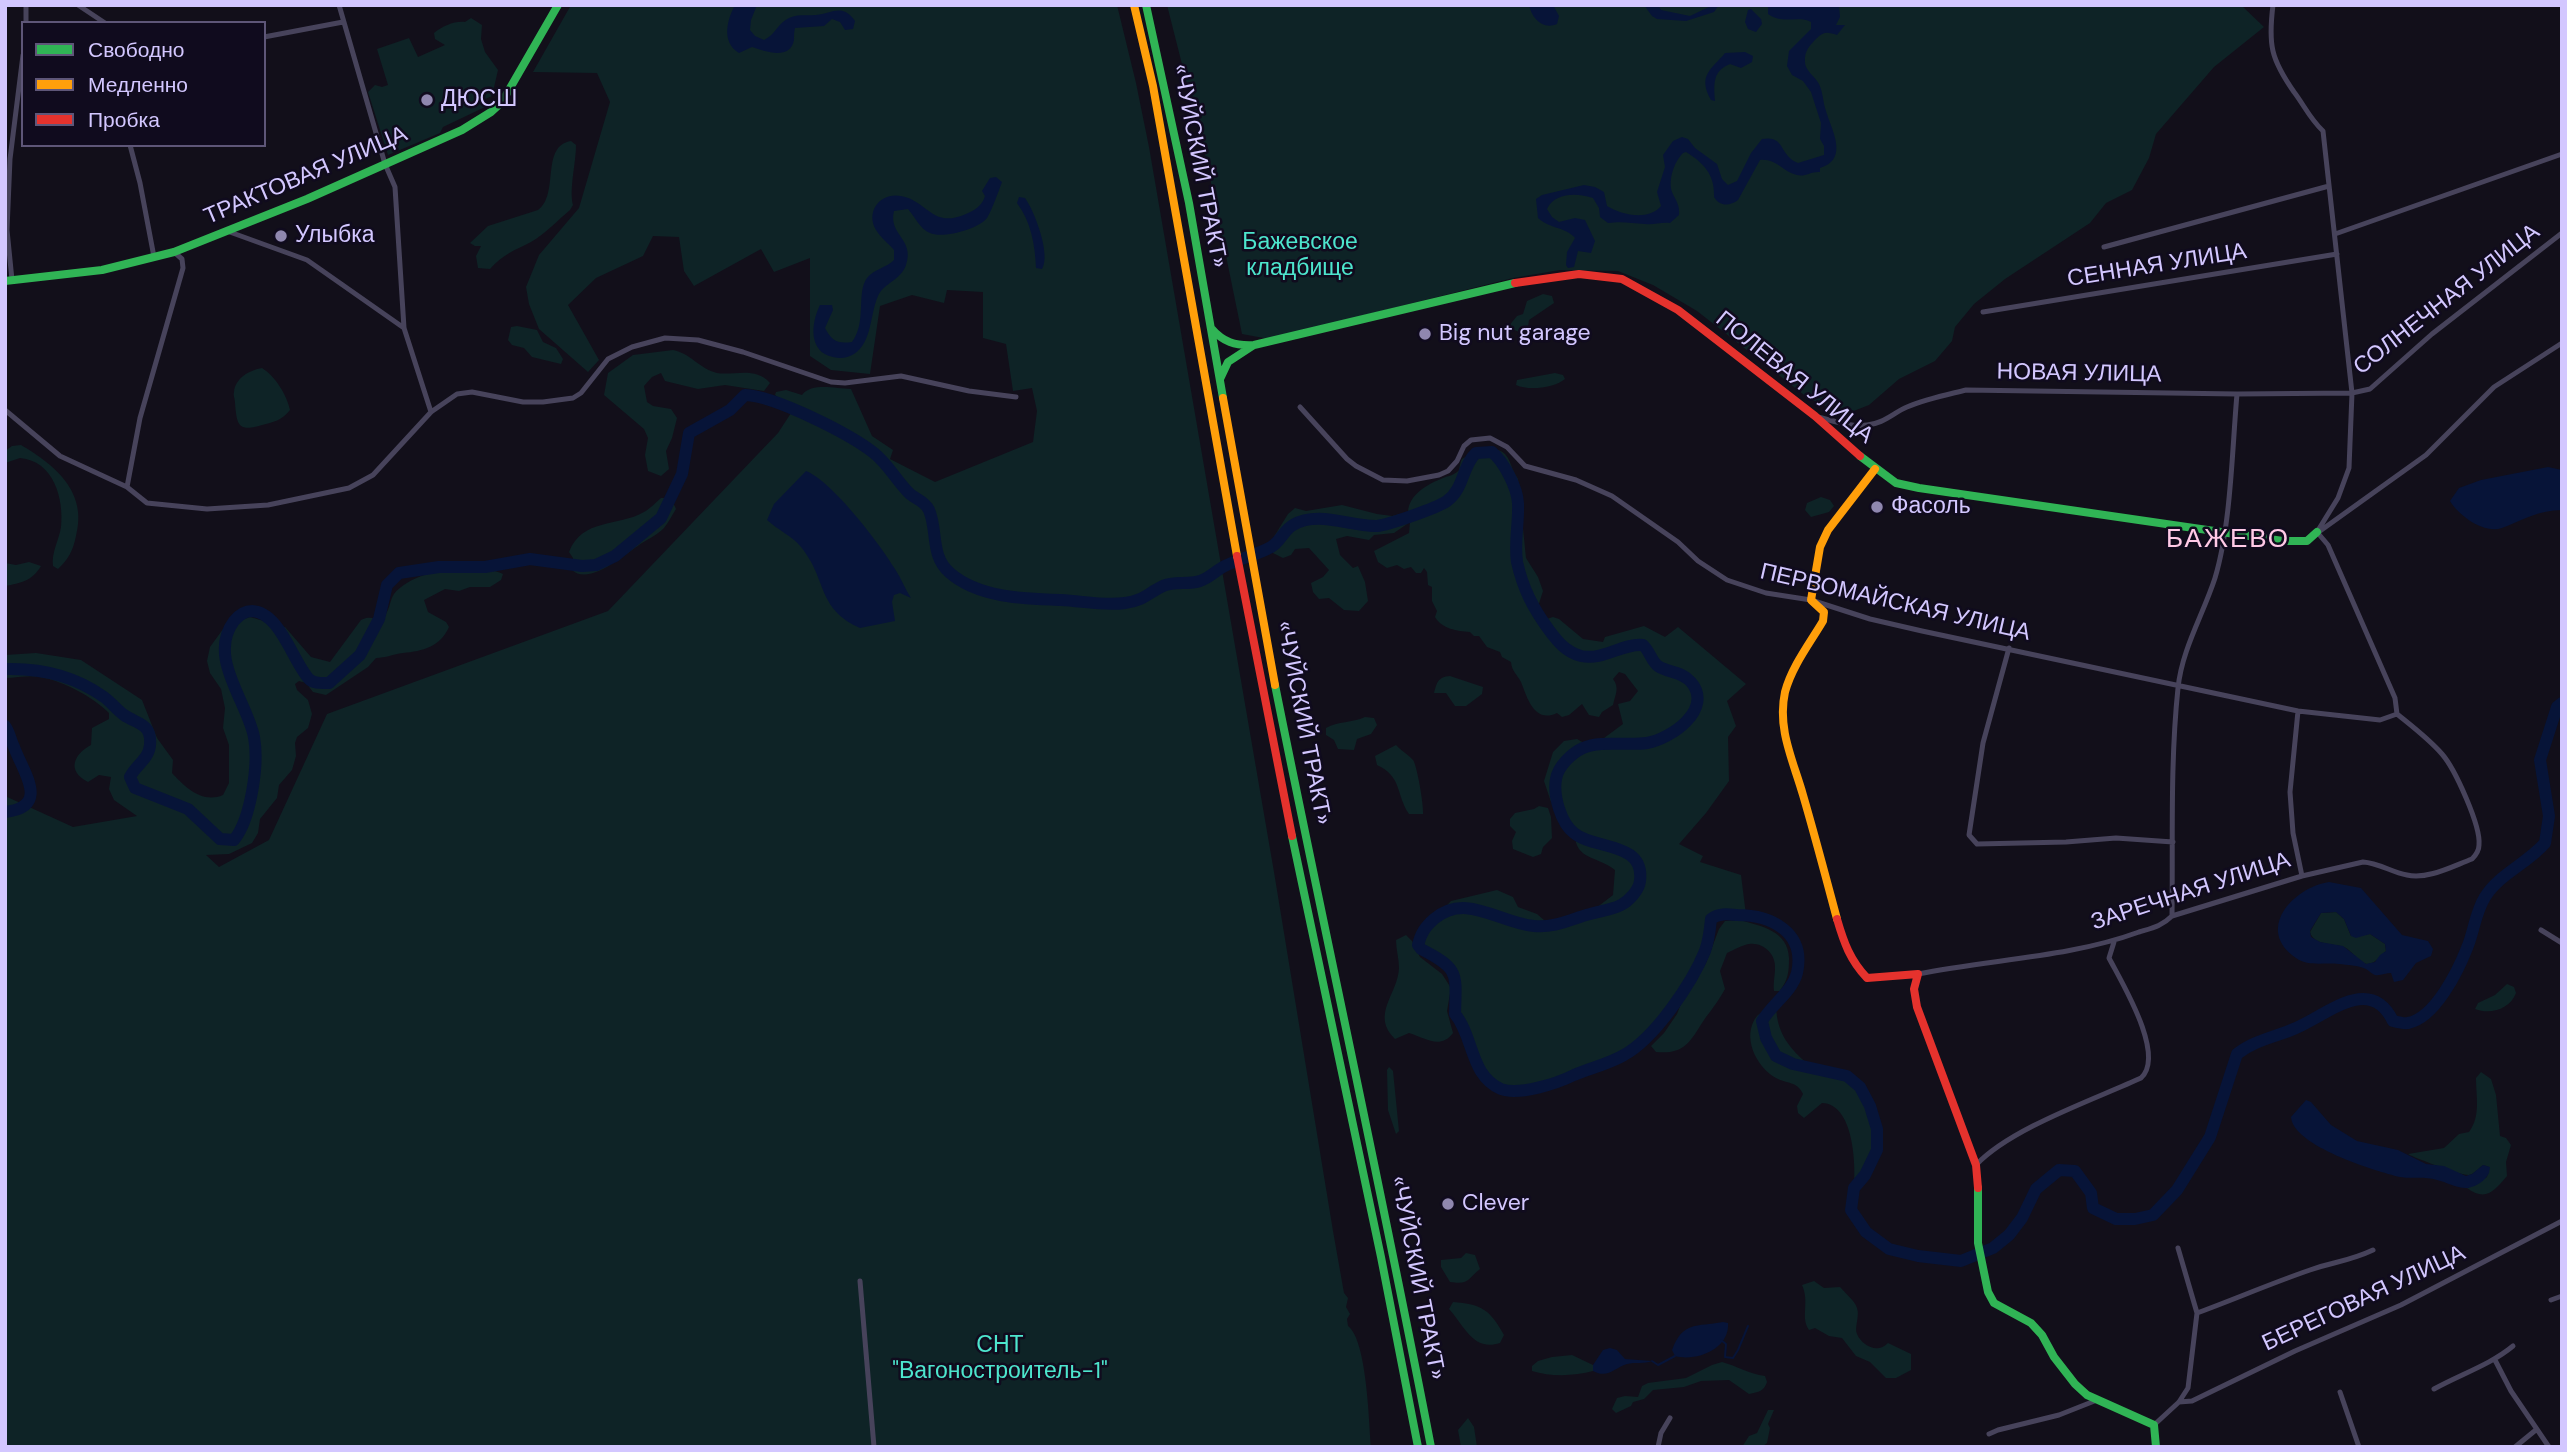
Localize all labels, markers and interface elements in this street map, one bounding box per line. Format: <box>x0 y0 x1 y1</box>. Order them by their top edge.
legend <box>21 21 266 147</box>
text: Свободно <box>88 36 185 64</box>
street label: «ЧУЙСКИЙ ТРАКТ» <box>1166 62 1232 270</box>
text: Медленно <box>88 71 188 99</box>
place label: ДЮСШ <box>441 86 517 114</box>
marker: ДЮСШ <box>419 92 435 108</box>
text: Пробка <box>88 106 160 134</box>
street label: ТРАКТОВАЯ УЛИЦА <box>200 121 412 231</box>
street label: СОЛНЕЧНАЯ УЛИЦА <box>2348 219 2546 381</box>
place label: Улыбка <box>295 222 375 250</box>
marker: Улыбка <box>273 228 289 244</box>
park label: Бажевское кладбище <box>1242 229 1358 283</box>
street label: СЕННАЯ УЛИЦА <box>2065 238 2249 294</box>
street label: ПОЛЕВАЯ УЛИЦА <box>1710 306 1878 450</box>
place label: Big nut garage <box>1439 320 1591 348</box>
marker: Big nut garage <box>1417 326 1433 342</box>
street label: НОВАЯ УЛИЦА <box>1996 359 2162 389</box>
place label: Фасоль <box>1891 493 1971 521</box>
marker: Фасоль <box>1869 499 1885 515</box>
district label: БАЖЕВО <box>2167 524 2289 556</box>
street label: ПЕРВОМАЙСКАЯ УЛИЦА <box>1757 558 2033 648</box>
street label: «ЧУЙСКИЙ ТРАКТ» <box>1270 619 1336 827</box>
street label: ЗАРЕЧНАЯ УЛИЦА <box>2088 847 2294 937</box>
street label: «ЧУЙСКИЙ ТРАКТ» <box>1384 1174 1450 1382</box>
place label: Clever <box>1462 1190 1529 1218</box>
marker: Clever <box>1440 1196 1456 1212</box>
street label: БЕРЕГОВАЯ УЛИЦА <box>2258 1240 2470 1358</box>
park label: СНТ "Вагоностроитель-1" <box>892 1332 1108 1386</box>

